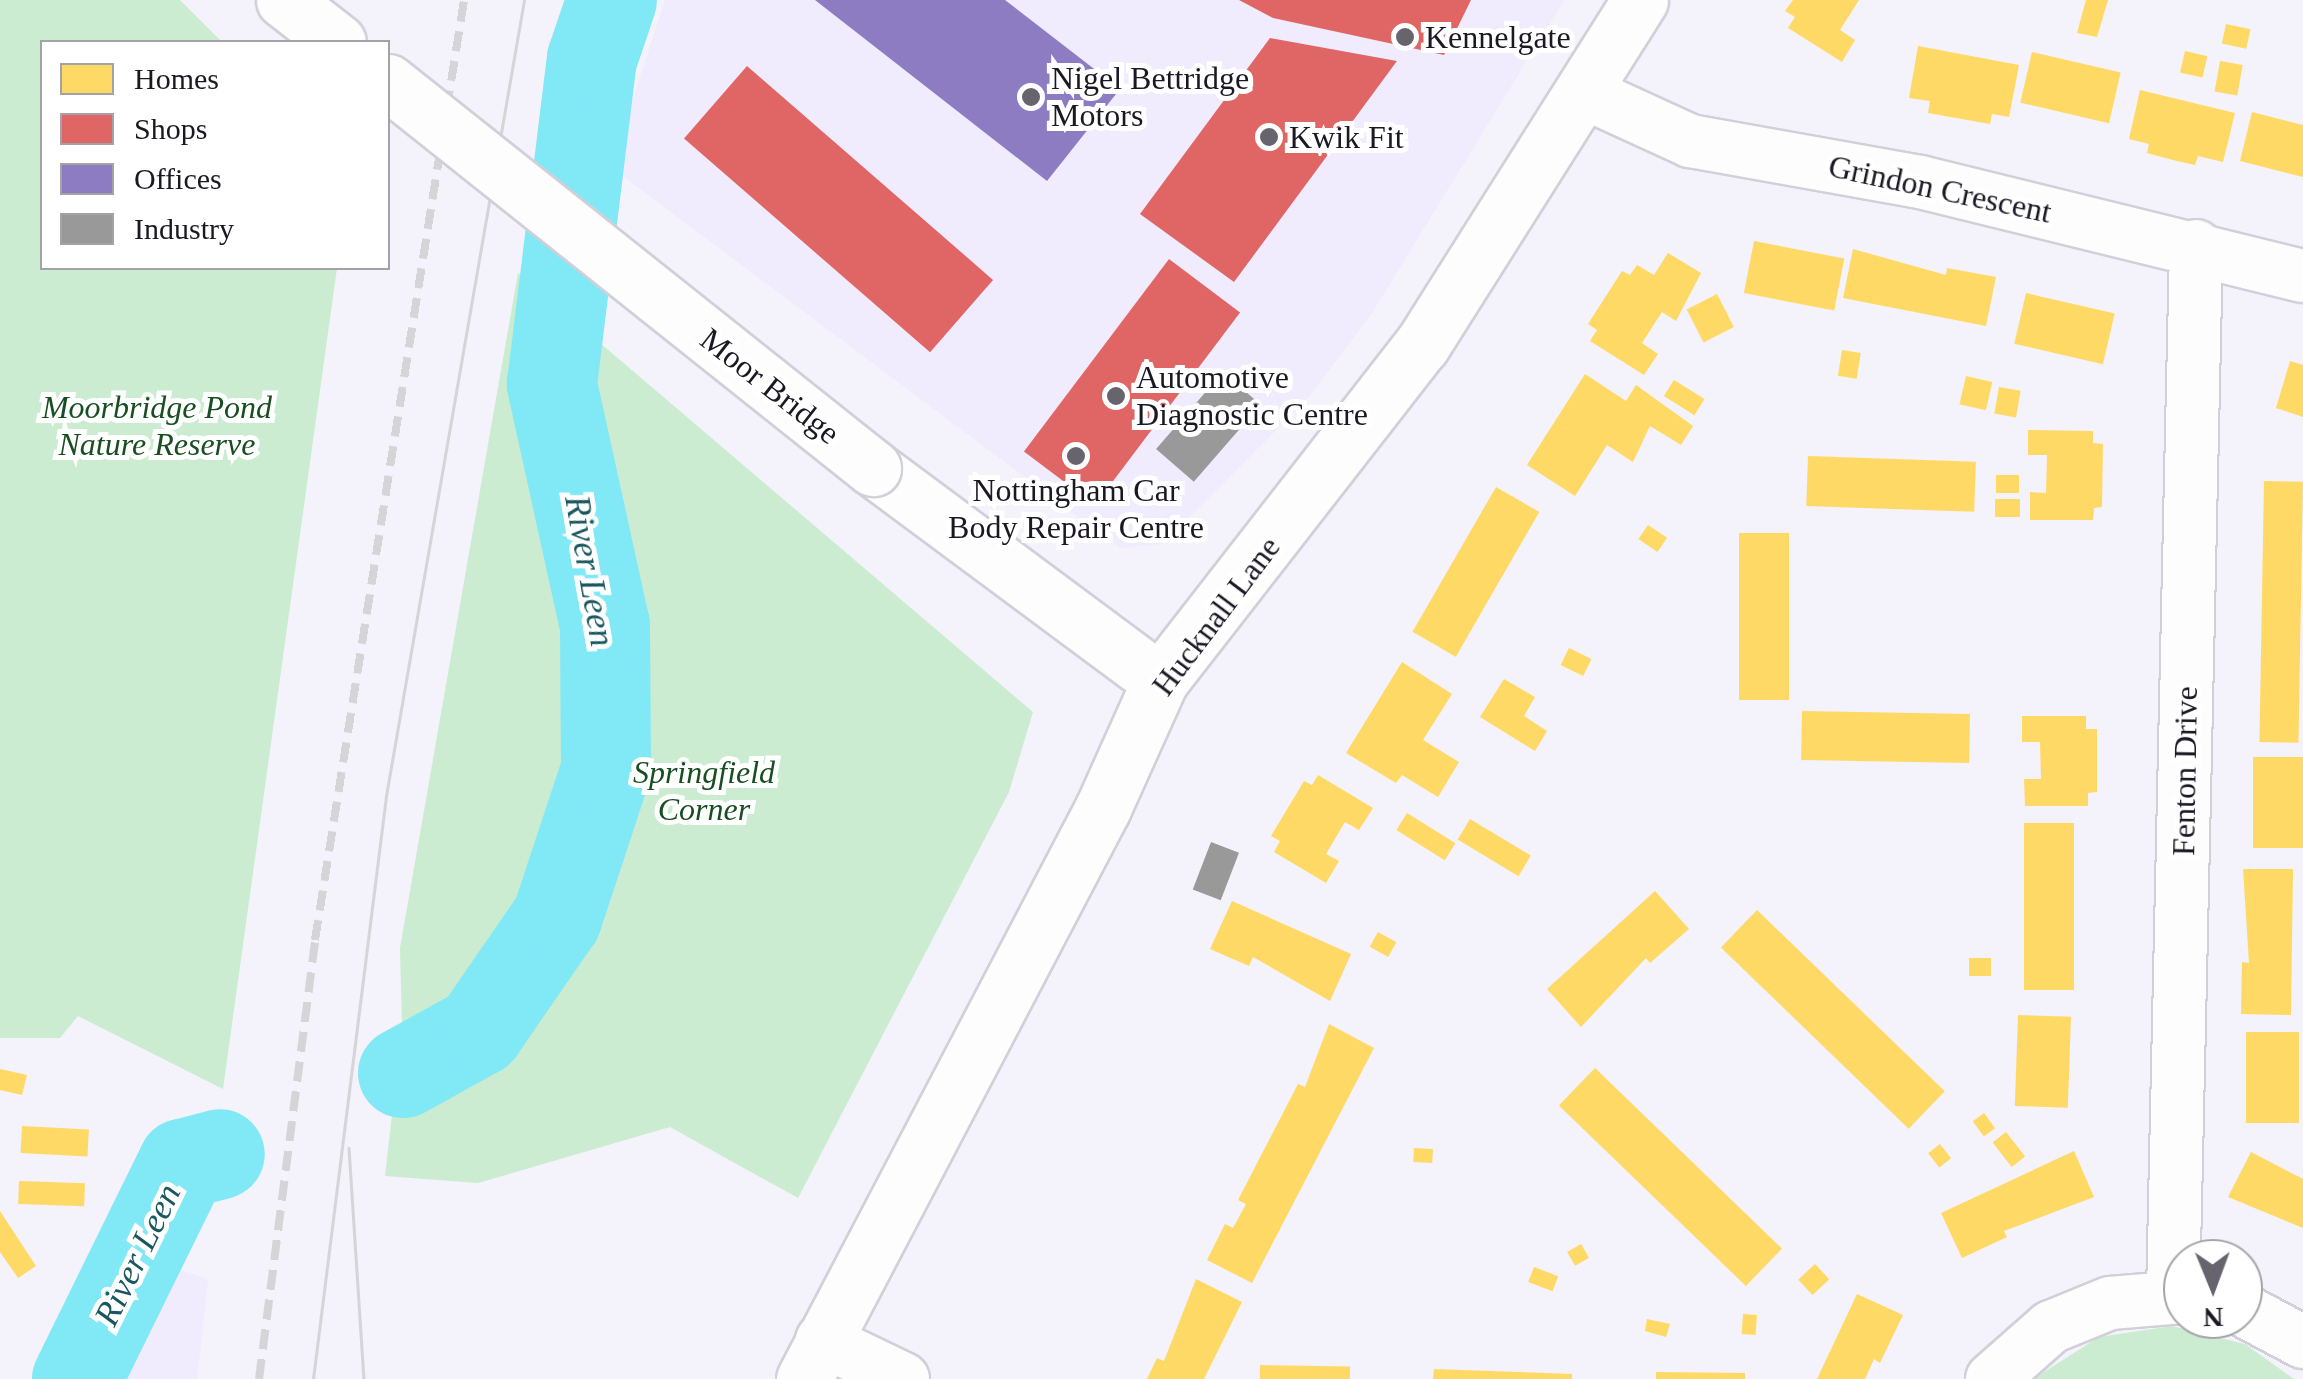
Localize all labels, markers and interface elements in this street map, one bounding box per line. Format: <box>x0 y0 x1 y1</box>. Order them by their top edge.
place label: Kennelgate <box>1425 18 1571 56</box>
marker: Kennelgate <box>1394 26 1416 48</box>
legend <box>40 40 390 270</box>
place label: Nigel Bettridge Motors <box>1051 60 1249 135</box>
text: Homes <box>134 62 219 95</box>
marker: Nigel Bettridge Motors <box>1020 86 1042 108</box>
text: Shops <box>134 112 207 145</box>
place label: Kwik Fit <box>1289 118 1404 156</box>
marker: Kwik Fit <box>1258 126 1280 148</box>
street label: Grindon Crescent <box>1825 147 2055 231</box>
text: Offices <box>134 162 222 195</box>
text: Industry <box>134 212 234 245</box>
street label: Moor Bridge <box>693 320 847 452</box>
place label: Automotive Diagnostic Centre <box>1136 359 1368 434</box>
marker: Automotive Diagnostic Centre <box>1105 385 1127 407</box>
park label: Moorbridge Pond Nature Reserve <box>42 389 272 464</box>
marker: Nottingham Car Body Repair Centre <box>1065 445 1087 467</box>
place label: Nottingham Car Body Repair Centre <box>948 472 1204 547</box>
water label: River Leen <box>555 492 623 650</box>
street label: Hucknall Lane <box>1144 529 1288 703</box>
street label: Fenton Drive <box>2164 686 2206 856</box>
park label: Springfield Corner <box>633 754 775 829</box>
water label: River Leen <box>86 1177 190 1333</box>
north arrow <box>2163 1239 2263 1339</box>
text: N <box>2203 1302 2224 1333</box>

